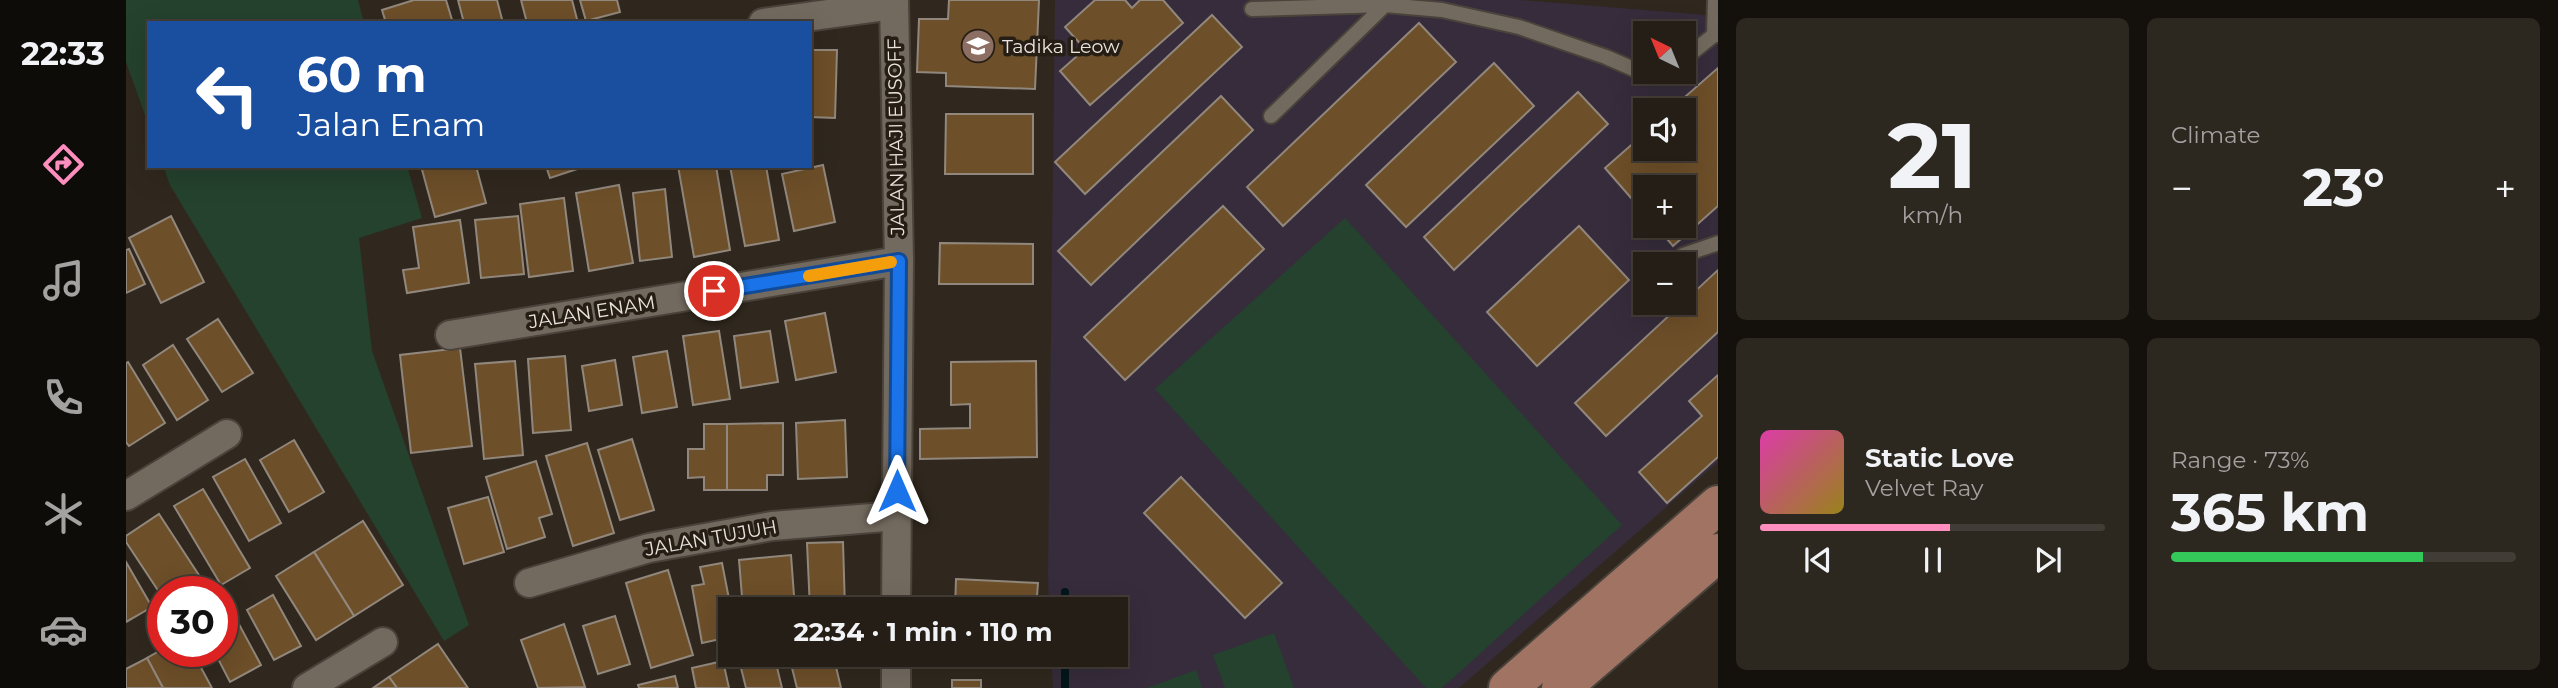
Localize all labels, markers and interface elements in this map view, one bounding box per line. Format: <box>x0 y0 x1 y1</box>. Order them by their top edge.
north arrow <box>1633 21 1696 84</box>
map controls <box>1633 21 1696 315</box>
school or university icon: Tadika Leow <box>959 27 997 65</box>
text: 22:33 <box>21 34 105 73</box>
place label: Tadika Leow <box>1002 35 1120 58</box>
street label: JALAN HAJI EUSOFF <box>883 38 909 237</box>
text: 60 m <box>297 45 427 104</box>
icon: left <box>182 49 273 140</box>
button: sound <box>1633 98 1696 161</box>
text: 21 <box>1888 100 1977 211</box>
text: Jalan Enam <box>297 105 485 144</box>
text: Climate <box>2171 121 2260 149</box>
icon: directions <box>39 140 88 189</box>
text: 23° <box>2302 156 2385 219</box>
text: − <box>2171 165 2193 212</box>
text: + <box>2494 165 2516 212</box>
button: + <box>1633 175 1696 238</box>
text: km/h <box>1902 201 1963 229</box>
button: − <box>1633 252 1696 315</box>
icon: music <box>39 256 88 305</box>
pin <box>684 261 744 321</box>
icon: arrive <box>695 272 733 310</box>
street label: JALAN ENAM <box>526 291 657 334</box>
icon: phone <box>39 373 88 422</box>
text: Static Love <box>1865 442 2014 474</box>
text: Range · 73% <box>2171 446 2309 474</box>
position arrow <box>860 454 934 528</box>
text: Velvet Ray <box>1865 474 1983 502</box>
text: 365 km <box>2171 481 2369 544</box>
icon: climate <box>39 489 88 538</box>
street label: JALAN TUJUH <box>642 515 779 561</box>
icon: previous <box>1799 541 1837 579</box>
icon: pause <box>1914 541 1952 579</box>
icon: next <box>2029 541 2067 579</box>
speed limit sign: 30 <box>147 576 238 667</box>
icon: car <box>39 605 88 654</box>
text: 22:34 · 1 min · 110 m <box>793 616 1053 648</box>

